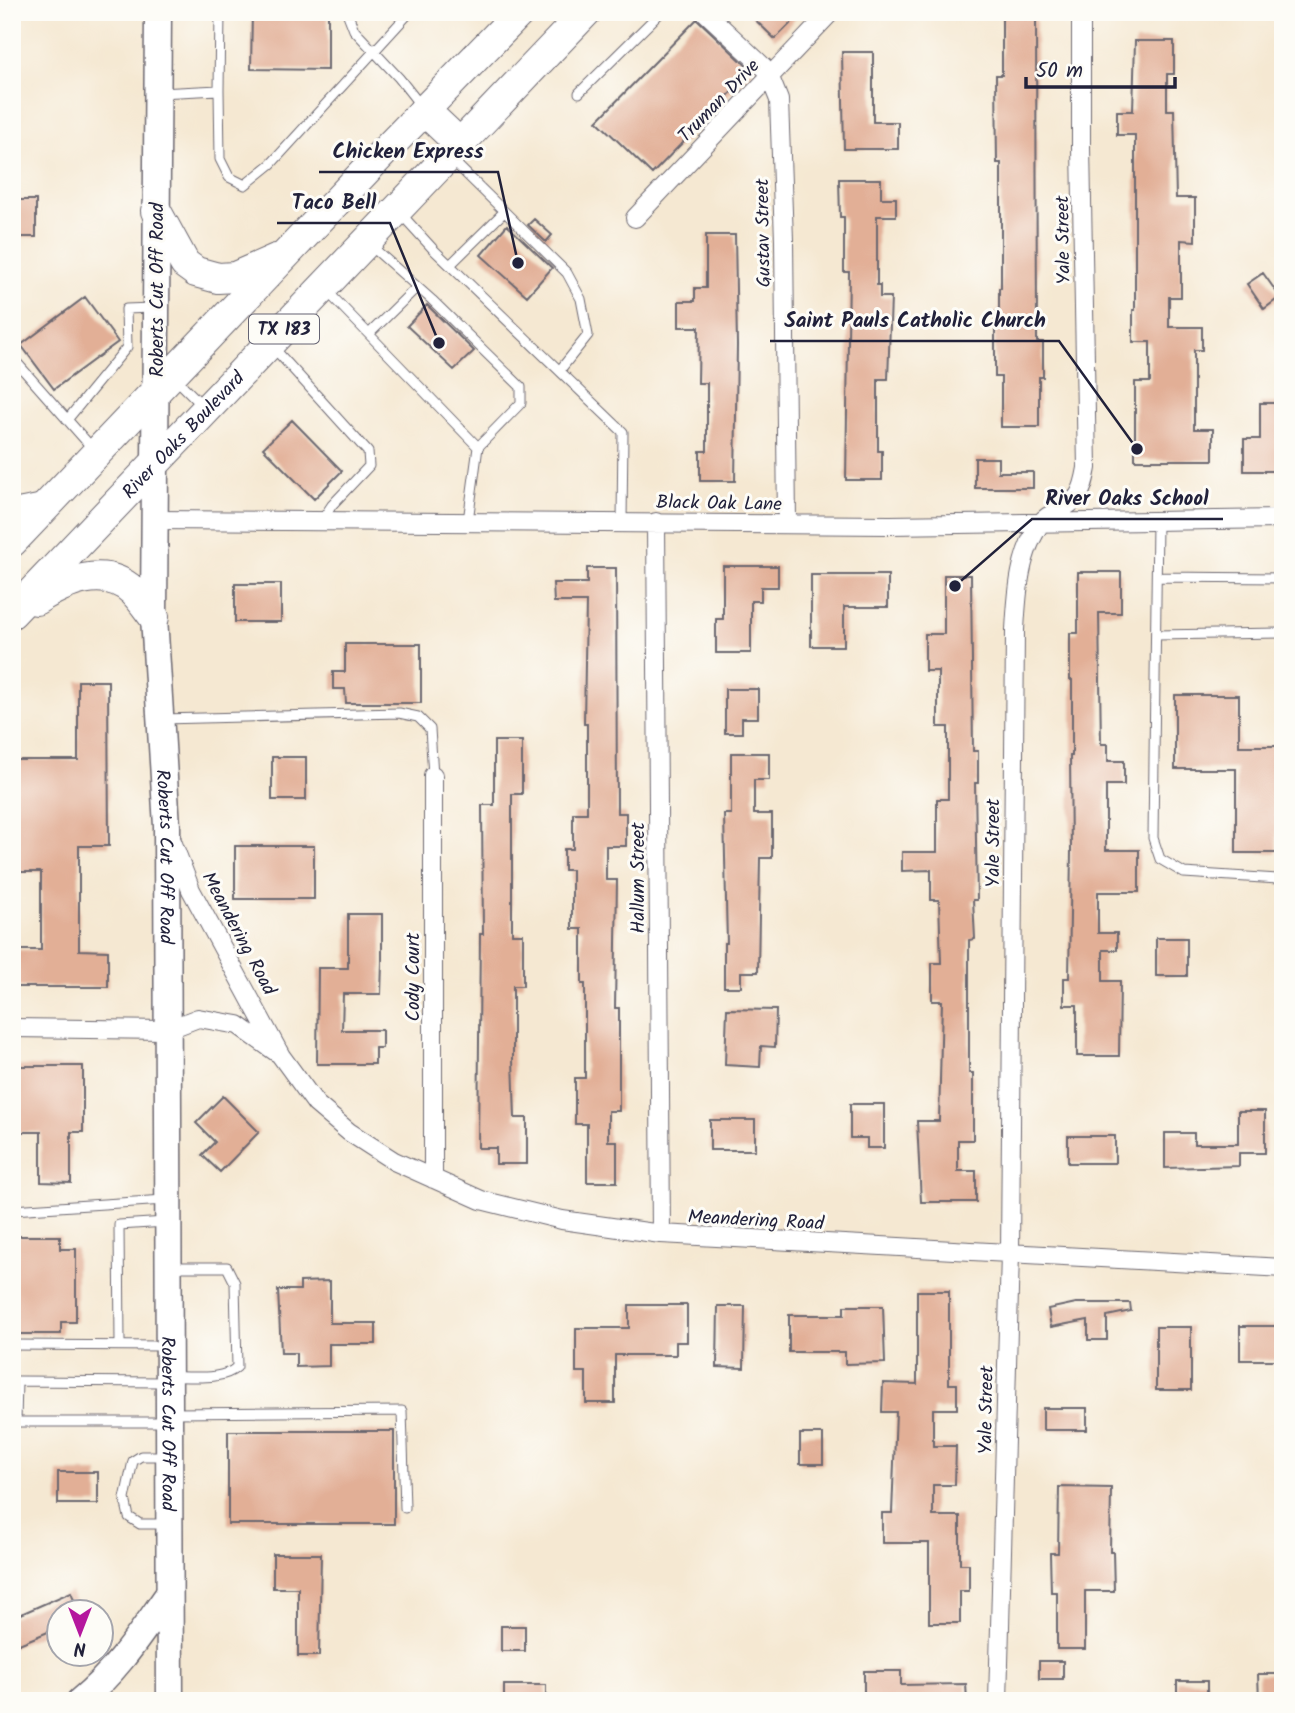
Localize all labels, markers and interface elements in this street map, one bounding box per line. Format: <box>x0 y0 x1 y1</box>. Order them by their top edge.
scale bar <box>1026 46 1174 90</box>
street label: Truman Drive <box>671 52 768 150</box>
text: 50 m <box>1036 55 1083 88</box>
callout: Chicken Express <box>319 130 498 172</box>
text: Chicken Express <box>332 136 484 169</box>
street label: Gustav Street <box>748 178 780 288</box>
callout: Taco Bell <box>277 181 390 223</box>
text: Taco Bell <box>292 187 377 220</box>
street label: Yale Street <box>1048 195 1080 285</box>
street label: Roberts Cut Off Road <box>143 202 173 377</box>
callout: Saint Pauls Catholic Church <box>770 299 1059 341</box>
text: Saint Pauls Catholic Church <box>784 305 1046 338</box>
road number: TX 183 <box>249 314 319 344</box>
street label: River Oaks Boulevard <box>115 365 253 507</box>
callout: River Oaks School <box>1032 477 1223 519</box>
text: River Oaks School <box>1045 483 1209 516</box>
street label: Black Oak Lane <box>656 488 783 520</box>
street label: Roberts Cut Off Road <box>147 768 180 945</box>
street label: Yale Street <box>979 798 1009 887</box>
street label: Hallum Street <box>624 822 654 934</box>
street label: Meandering Road <box>193 867 284 1002</box>
street label: Cody Court <box>399 932 429 1021</box>
street label: Meandering Road <box>687 1202 825 1240</box>
street label: Roberts Cut Off Road <box>152 1336 182 1512</box>
street label: Yale Street <box>971 1365 1003 1455</box>
north arrow <box>46 1598 116 1668</box>
text: N <box>74 1633 86 1663</box>

